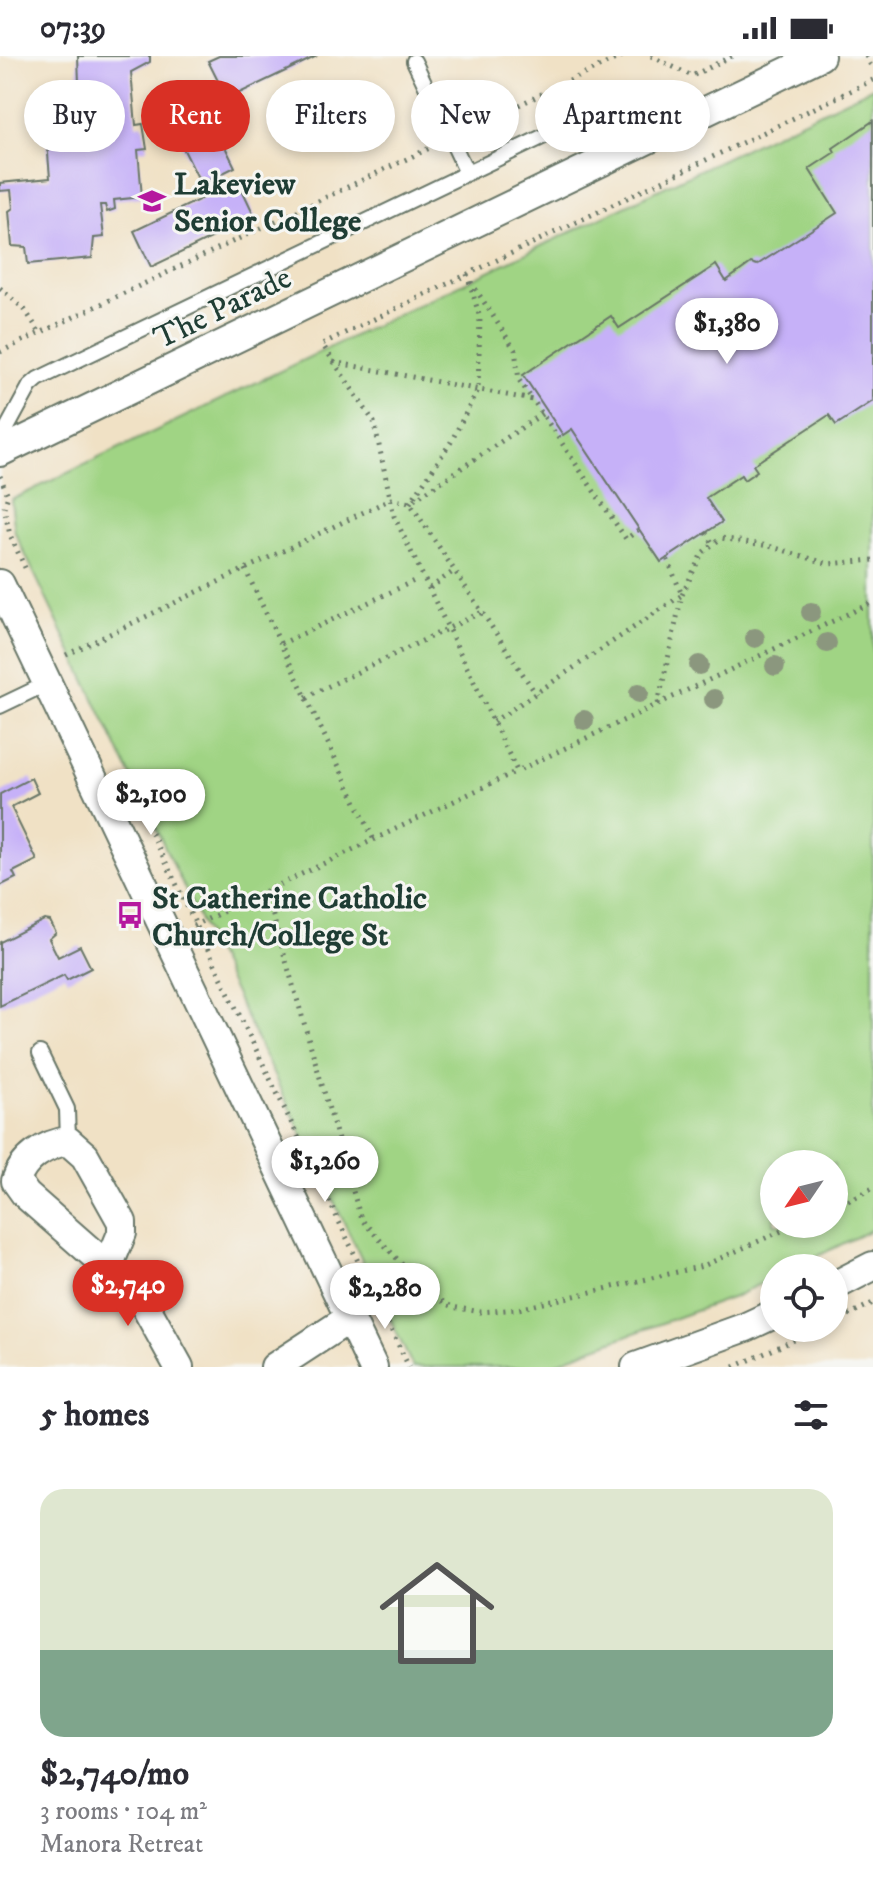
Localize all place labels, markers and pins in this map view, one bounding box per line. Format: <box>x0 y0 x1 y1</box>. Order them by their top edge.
place label: Lakeview Senior College <box>174 165 361 242</box>
school or university icon: Lakeview Senior College <box>137 186 167 216</box>
pin: $1,380 <box>662 298 792 366</box>
pin: $2,100 <box>86 769 216 837</box>
place label: St Catherine Catholic Church/College St <box>152 879 427 956</box>
bus stop icon: St Catherine Catholic Church/College St <box>115 900 145 930</box>
pin: $1,260 <box>260 1136 390 1204</box>
pin: $2,740 <box>63 1260 193 1328</box>
pin: $2,280 <box>320 1263 450 1331</box>

